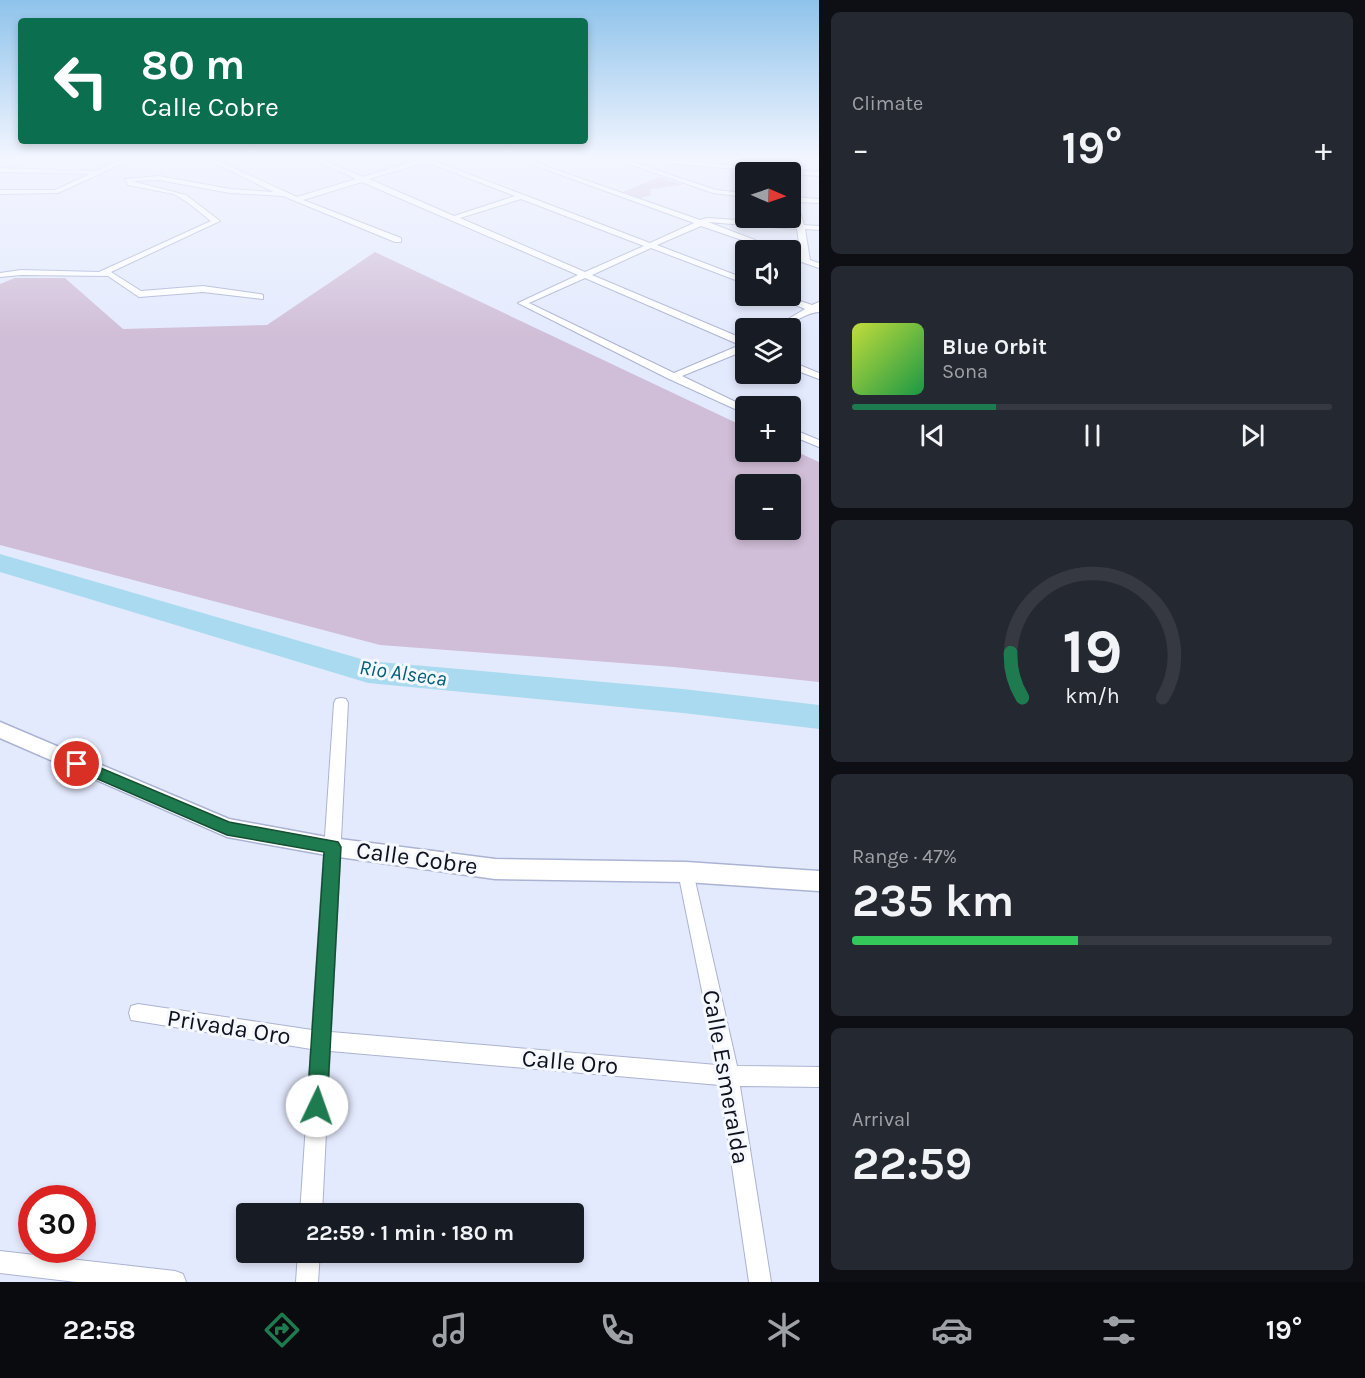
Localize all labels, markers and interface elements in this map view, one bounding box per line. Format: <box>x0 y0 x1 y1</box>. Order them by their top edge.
text: 80 m <box>141 40 245 90</box>
icon: left <box>42 42 120 120</box>
text: Calle Cobre <box>141 91 279 123</box>
text: Climate <box>852 92 923 115</box>
text: 19° <box>1062 122 1122 174</box>
text: − <box>852 130 869 168</box>
text: + <box>1315 130 1332 168</box>
north arrow <box>735 162 801 228</box>
map controls <box>735 162 801 540</box>
button: sound <box>735 240 801 306</box>
button: layers <box>735 318 801 384</box>
text: Blue Orbit <box>942 334 1047 360</box>
text: Sona <box>942 360 988 383</box>
button: + <box>735 396 801 462</box>
icon: previous <box>916 419 949 452</box>
icon: pause <box>1076 419 1109 452</box>
icon: next <box>1236 419 1269 452</box>
button: − <box>735 474 801 540</box>
text: 19 <box>1062 615 1122 688</box>
water label: Rio Alseca <box>358 655 448 691</box>
text: km/h <box>1065 683 1119 708</box>
pin <box>51 738 102 789</box>
icon: arrive <box>60 747 93 780</box>
street label: Calle Cobre <box>354 836 480 880</box>
text: Range · 47% <box>852 845 957 868</box>
text: 235 km <box>852 875 1014 927</box>
street label: Calle Esmeralda <box>697 988 755 1166</box>
street label: Privada Oro <box>165 1003 293 1051</box>
street label: Calle Oro <box>521 1044 619 1080</box>
position arrow <box>285 1074 349 1138</box>
text: Arrival <box>852 1108 911 1131</box>
text: 22:59 <box>852 1138 972 1190</box>
speed limit sign: 30 <box>18 1185 96 1263</box>
text: 22:59 · 1 min · 180 m <box>306 1220 514 1246</box>
icon: directions <box>261 1309 303 1351</box>
icon: music <box>429 1309 471 1351</box>
icon: phone <box>596 1309 638 1351</box>
icon: climate <box>763 1309 805 1351</box>
icon: car <box>931 1309 973 1351</box>
icon: filters <box>1098 1309 1140 1351</box>
text: 22:58 <box>63 1314 136 1346</box>
text: 19° <box>1266 1314 1302 1346</box>

